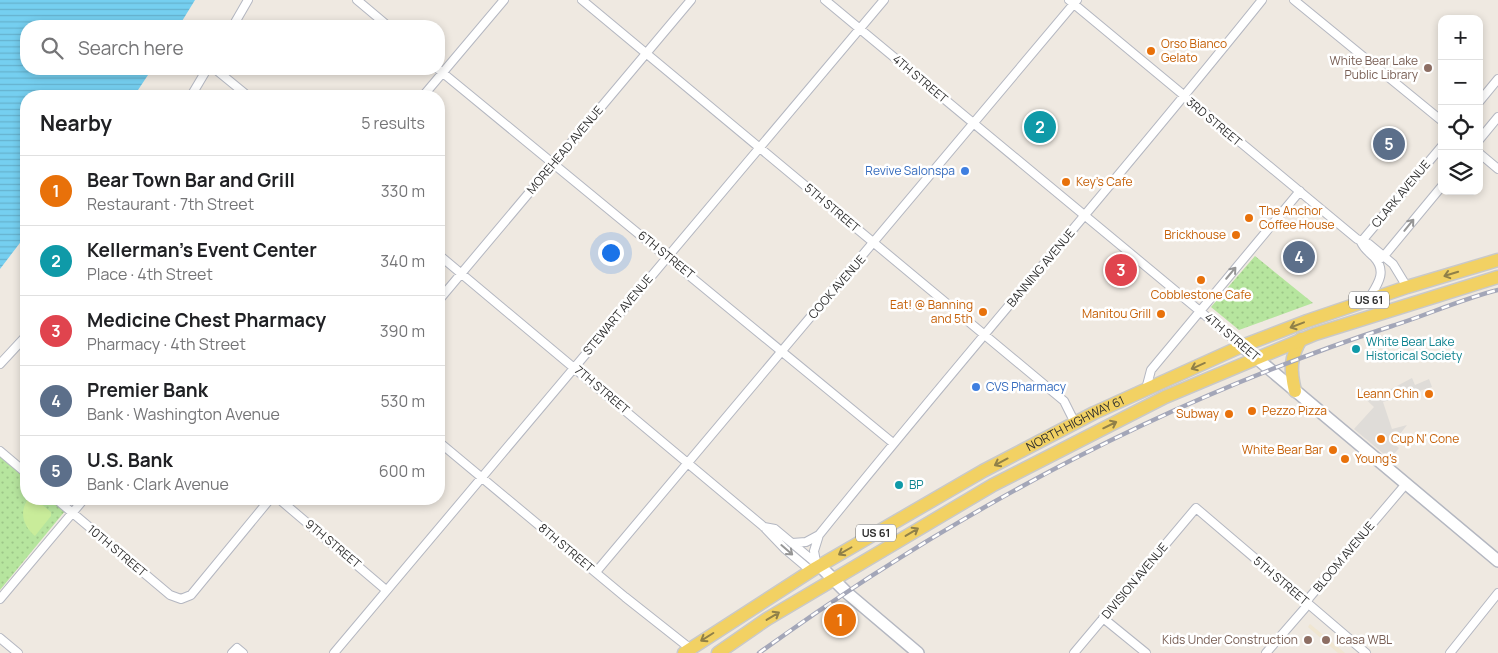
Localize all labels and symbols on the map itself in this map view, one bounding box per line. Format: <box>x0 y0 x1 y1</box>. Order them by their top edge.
place label: Orso Bianco Gelato <box>1161 35 1227 66</box>
marker: Orso Bianco Gelato <box>1145 45 1157 57</box>
street label: 4TH STREET <box>889 51 952 107</box>
place label: White Bear Lake Public Library <box>1330 52 1419 83</box>
marker: White Bear Lake Public Library <box>1422 62 1434 74</box>
street label: 3RD STREET <box>1183 93 1246 150</box>
street label: MOREHEAD AVENUE <box>523 102 607 198</box>
pin: 2 <box>1024 108 1056 146</box>
pin: 5 <box>1373 125 1405 163</box>
street label: CLARK AVENUE <box>1367 156 1434 231</box>
place label: Revive Salonspa <box>865 162 955 179</box>
marker: Revive Salonspa <box>959 165 971 177</box>
place label: Key’s Cafe <box>1076 173 1133 190</box>
marker: Key’s Cafe <box>1060 176 1072 188</box>
street label: 5TH STREET <box>801 179 864 236</box>
place label: The Anchor Coffee House <box>1259 202 1335 233</box>
marker: The Anchor Coffee House <box>1243 212 1255 224</box>
one-way arrow <box>1404 219 1415 232</box>
street label: BANNING AVENUE <box>1003 225 1079 311</box>
place label: Brickhouse <box>1164 226 1226 243</box>
street label: 6TH STREET <box>634 227 699 283</box>
marker: Brickhouse <box>1230 229 1242 241</box>
pin: 4 <box>1283 238 1315 276</box>
your location <box>598 240 624 266</box>
street label: COOK AVENUE <box>804 251 869 322</box>
pin: 3 <box>1105 251 1137 289</box>
one-way arrow <box>1225 267 1236 280</box>
one-way arrow <box>1444 269 1460 279</box>
street label: STEWART AVENUE <box>579 271 657 359</box>
marker: Cobblestone Cafe <box>1195 274 1207 286</box>
place label: Cobblestone Cafe <box>1151 286 1251 303</box>
road number: US 61 <box>1349 292 1389 308</box>
place label: Eat! @ Banning and 5th <box>890 296 973 327</box>
place label: Manitou Grill <box>1082 305 1151 322</box>
marker: Eat! @ Banning and 5th <box>977 306 989 318</box>
marker: Manitou Grill <box>1155 308 1167 320</box>
street label: 4TH STREET <box>1201 309 1264 365</box>
one-way arrow <box>1290 321 1305 330</box>
place label: White Bear Lake Historical Society <box>1366 333 1463 364</box>
marker: White Bear Lake Historical Society <box>1350 343 1362 355</box>
one-way arrow <box>1191 361 1206 371</box>
street label: 7TH STREET <box>571 362 634 418</box>
place label: CVS Pharmacy <box>986 378 1067 395</box>
marker: CVS Pharmacy <box>970 381 982 393</box>
place label: Leann Chin <box>1357 385 1419 402</box>
marker: Leann Chin <box>1423 388 1435 400</box>
street label: NORTH HIGHWAY 61 <box>1023 391 1127 455</box>
place label: Pezzo Pizza <box>1262 402 1327 419</box>
place label: Subway <box>1176 405 1220 422</box>
marker: Pezzo Pizza <box>1246 405 1258 417</box>
marker: Subway <box>1223 408 1235 420</box>
one-way arrow <box>1102 420 1117 430</box>
place label: Cup N' Cone <box>1391 430 1459 447</box>
marker: Cup N' Cone <box>1375 433 1387 445</box>
place label: White Bear Bar <box>1242 441 1324 458</box>
marker: White Bear Bar <box>1327 444 1339 456</box>
place label: Young's <box>1355 450 1397 467</box>
marker: Young's <box>1339 453 1351 465</box>
one-way arrow <box>994 457 1008 467</box>
place label: BP <box>909 476 924 493</box>
marker: BP <box>893 479 905 491</box>
street label: 9TH STREET <box>302 515 366 573</box>
street label: BLOOM AVENUE <box>1309 518 1378 596</box>
street label: 8TH STREET <box>535 519 598 576</box>
street label: 10TH STREET <box>84 521 151 581</box>
road number: US 61 <box>856 524 896 542</box>
one-way arrow <box>904 527 918 537</box>
street label: DIVISION AVENUE <box>1098 539 1172 622</box>
one-way arrow <box>780 544 793 556</box>
one-way arrow <box>838 547 852 557</box>
street label: 5TH STREET <box>1250 552 1313 609</box>
pin: 1 <box>824 601 856 639</box>
one-way arrow <box>765 611 779 621</box>
place label: Kids Under Construction <box>1162 631 1298 648</box>
place label: Icasa WBL <box>1336 631 1392 648</box>
one-way arrow <box>700 633 714 643</box>
marker: Kids Under Construction <box>1302 634 1314 646</box>
marker: Icasa WBL <box>1320 634 1332 646</box>

